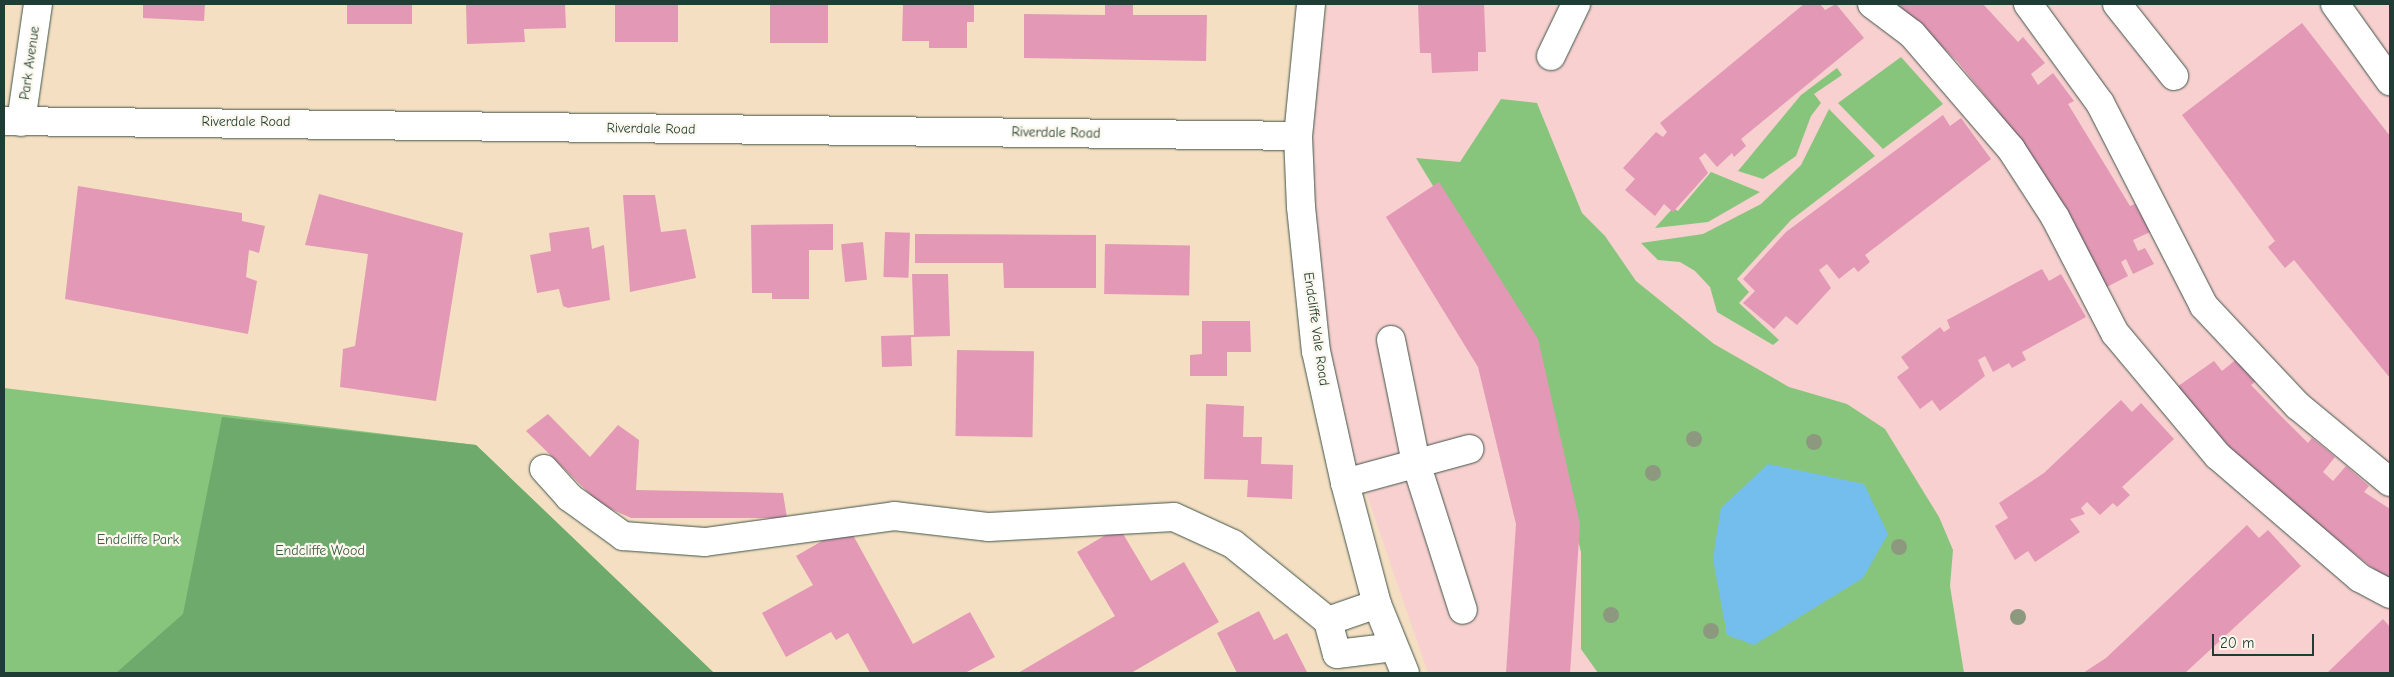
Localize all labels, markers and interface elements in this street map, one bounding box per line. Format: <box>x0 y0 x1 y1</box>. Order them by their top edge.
street label: Park Avenue <box>17 25 43 101</box>
street label: Riverdale Road <box>202 114 290 130</box>
street label: Riverdale Road <box>606 120 696 138</box>
street label: Riverdale Road <box>1011 124 1101 142</box>
street label: Endcliffe Vale Road <box>1300 271 1332 387</box>
park label: Endcliffe Park <box>97 532 179 548</box>
park label: Endcliffe Wood <box>275 543 365 559</box>
scale bar <box>2214 624 2316 656</box>
text: 20 m <box>2220 634 2254 652</box>

